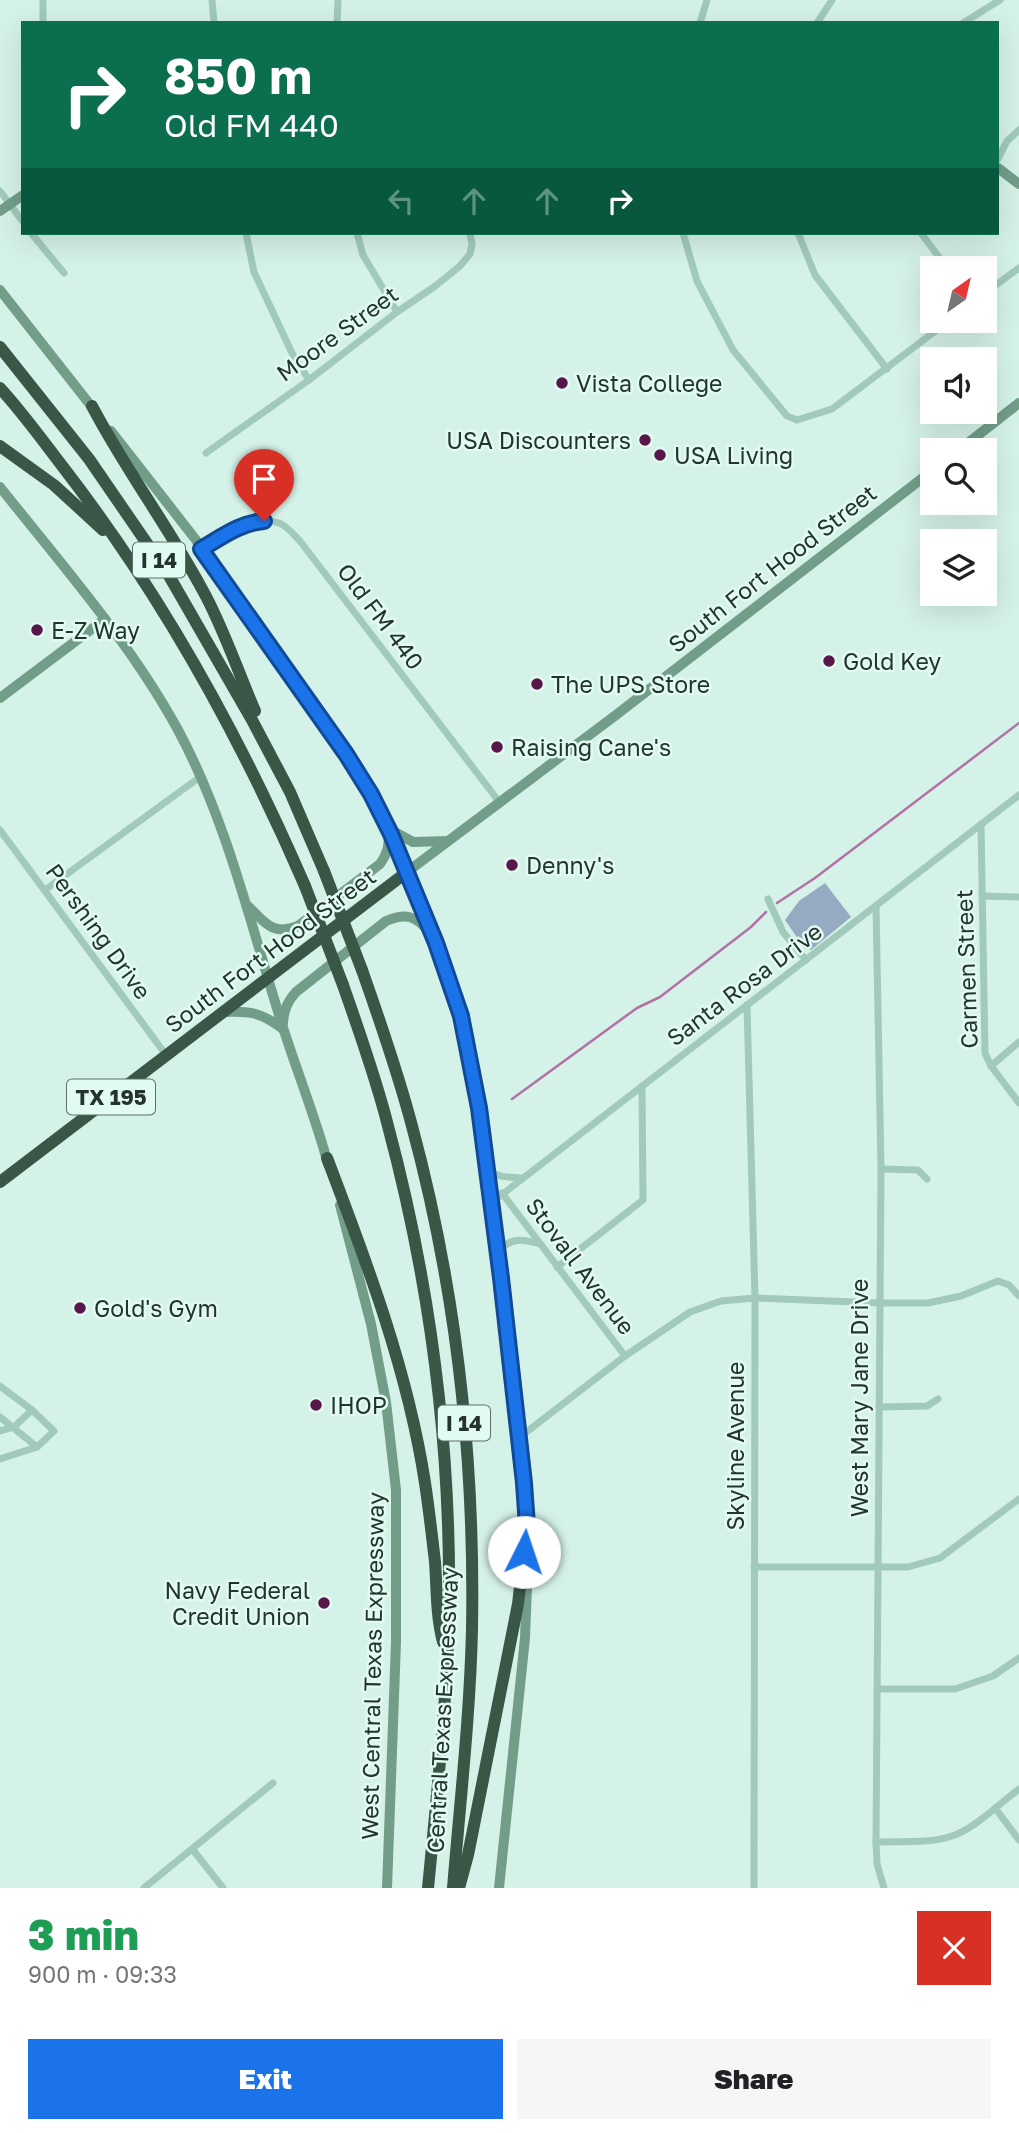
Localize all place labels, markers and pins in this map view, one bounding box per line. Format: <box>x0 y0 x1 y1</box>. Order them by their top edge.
place label: Vista College <box>576 369 722 397</box>
marker: Vista College <box>554 375 570 391</box>
place label: USA Discounters <box>446 426 631 454</box>
marker: USA Discounters <box>637 432 653 448</box>
place label: USA Living <box>674 441 793 469</box>
marker: USA Living <box>652 447 668 463</box>
pin <box>234 449 294 521</box>
place label: E-Z Way <box>51 616 140 644</box>
marker: E-Z Way <box>29 622 45 638</box>
place label: Gold Key <box>843 647 941 675</box>
marker: Gold Key <box>821 653 837 669</box>
place label: The UPS Store <box>551 670 710 698</box>
marker: The UPS Store <box>529 676 545 692</box>
place label: Raising Cane's <box>511 733 671 761</box>
marker: Raising Cane's <box>489 739 505 755</box>
place label: Denny's <box>526 851 614 879</box>
marker: Denny's <box>504 857 520 873</box>
place label: Gold's Gym <box>94 1294 218 1322</box>
marker: Gold's Gym <box>72 1300 88 1316</box>
place label: IHOP <box>330 1391 387 1419</box>
marker: IHOP <box>308 1397 324 1413</box>
place label: Navy Federal Credit Union <box>164 1576 310 1630</box>
marker: Navy Federal Credit Union <box>316 1595 332 1611</box>

